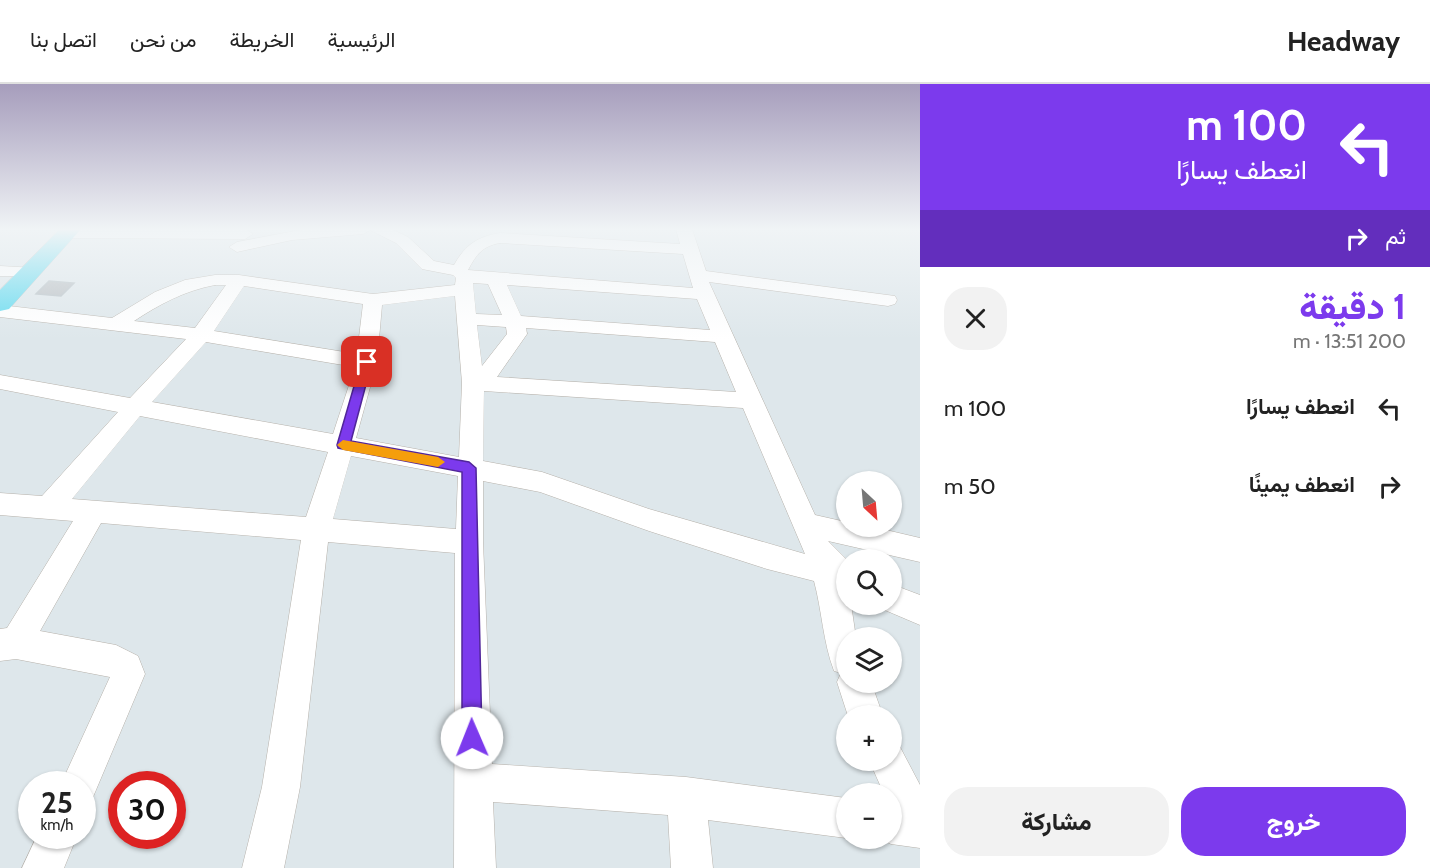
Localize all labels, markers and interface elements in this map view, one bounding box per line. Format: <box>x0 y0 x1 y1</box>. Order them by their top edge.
text: Headway <box>1287 24 1400 58</box>
text: اتصل بنا <box>30 27 97 52</box>
text: من نحن <box>130 27 196 52</box>
text: الخريطة <box>229 27 294 52</box>
text: الرئيسية <box>327 27 395 52</box>
text: 100 m <box>1186 99 1307 151</box>
icon: left <box>1328 108 1406 186</box>
text: انعطف يسارًا <box>1176 153 1307 186</box>
icon: right <box>1340 222 1373 255</box>
text: ثم <box>1385 223 1406 250</box>
text: 1 دقيقة <box>1299 284 1406 328</box>
button: close <box>944 287 1007 350</box>
text: 200 m · 13:51 <box>1293 329 1406 353</box>
pin <box>341 336 392 387</box>
icon: arrive <box>350 345 383 378</box>
icon: left <box>1373 392 1406 425</box>
text: انعطف يسارًا <box>1246 393 1355 420</box>
text: 100 m <box>944 395 1006 422</box>
icon: right <box>1373 470 1406 503</box>
north arrow <box>836 471 902 537</box>
map controls <box>836 471 902 849</box>
text: انعطف يمينًا <box>1249 471 1355 498</box>
text: 50 m <box>944 473 996 500</box>
button: search <box>836 549 902 615</box>
button: layers <box>836 627 902 693</box>
button: + <box>836 705 902 771</box>
position arrow <box>440 706 504 770</box>
speed limit sign: 30 <box>108 771 186 849</box>
button: − <box>836 783 902 849</box>
text: 25 <box>41 784 73 821</box>
button: مشاركة <box>944 787 1169 856</box>
button: خروج <box>1181 787 1406 856</box>
text: km/h <box>41 816 73 834</box>

